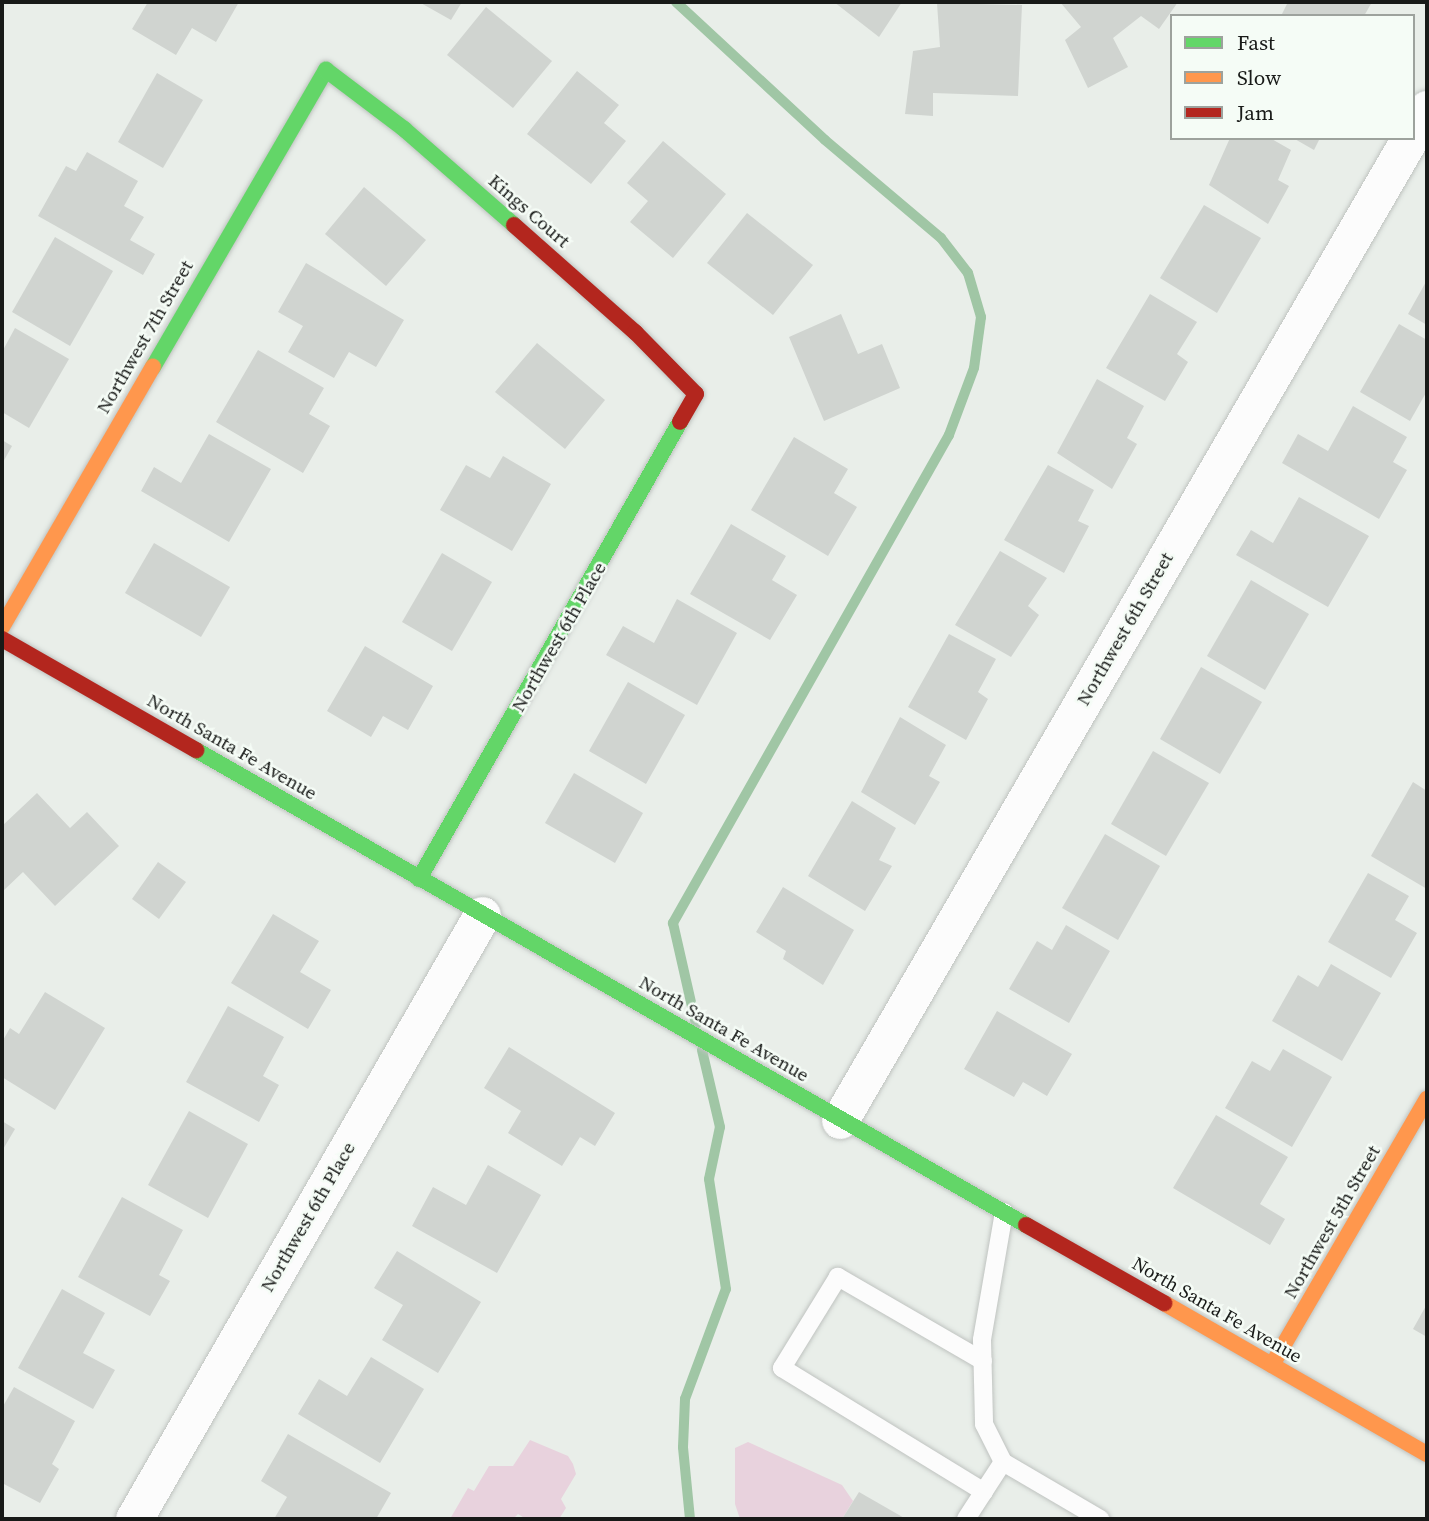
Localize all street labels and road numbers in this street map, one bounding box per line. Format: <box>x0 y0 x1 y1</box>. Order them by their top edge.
street label: Kings Court <box>484 170 574 252</box>
street label: Northwest 7th Street <box>92 256 198 418</box>
street label: Northwest 6th Street <box>1072 548 1178 710</box>
street label: Northwest 6th Place <box>507 558 611 716</box>
street label: North Santa Fe Avenue <box>143 689 321 805</box>
street label: North Santa Fe Avenue <box>635 971 813 1087</box>
street label: Northwest 6th Place <box>256 1138 360 1296</box>
street label: Northwest 5th Street <box>1279 1141 1385 1303</box>
street label: North Santa Fe Avenue <box>1128 1252 1306 1368</box>

